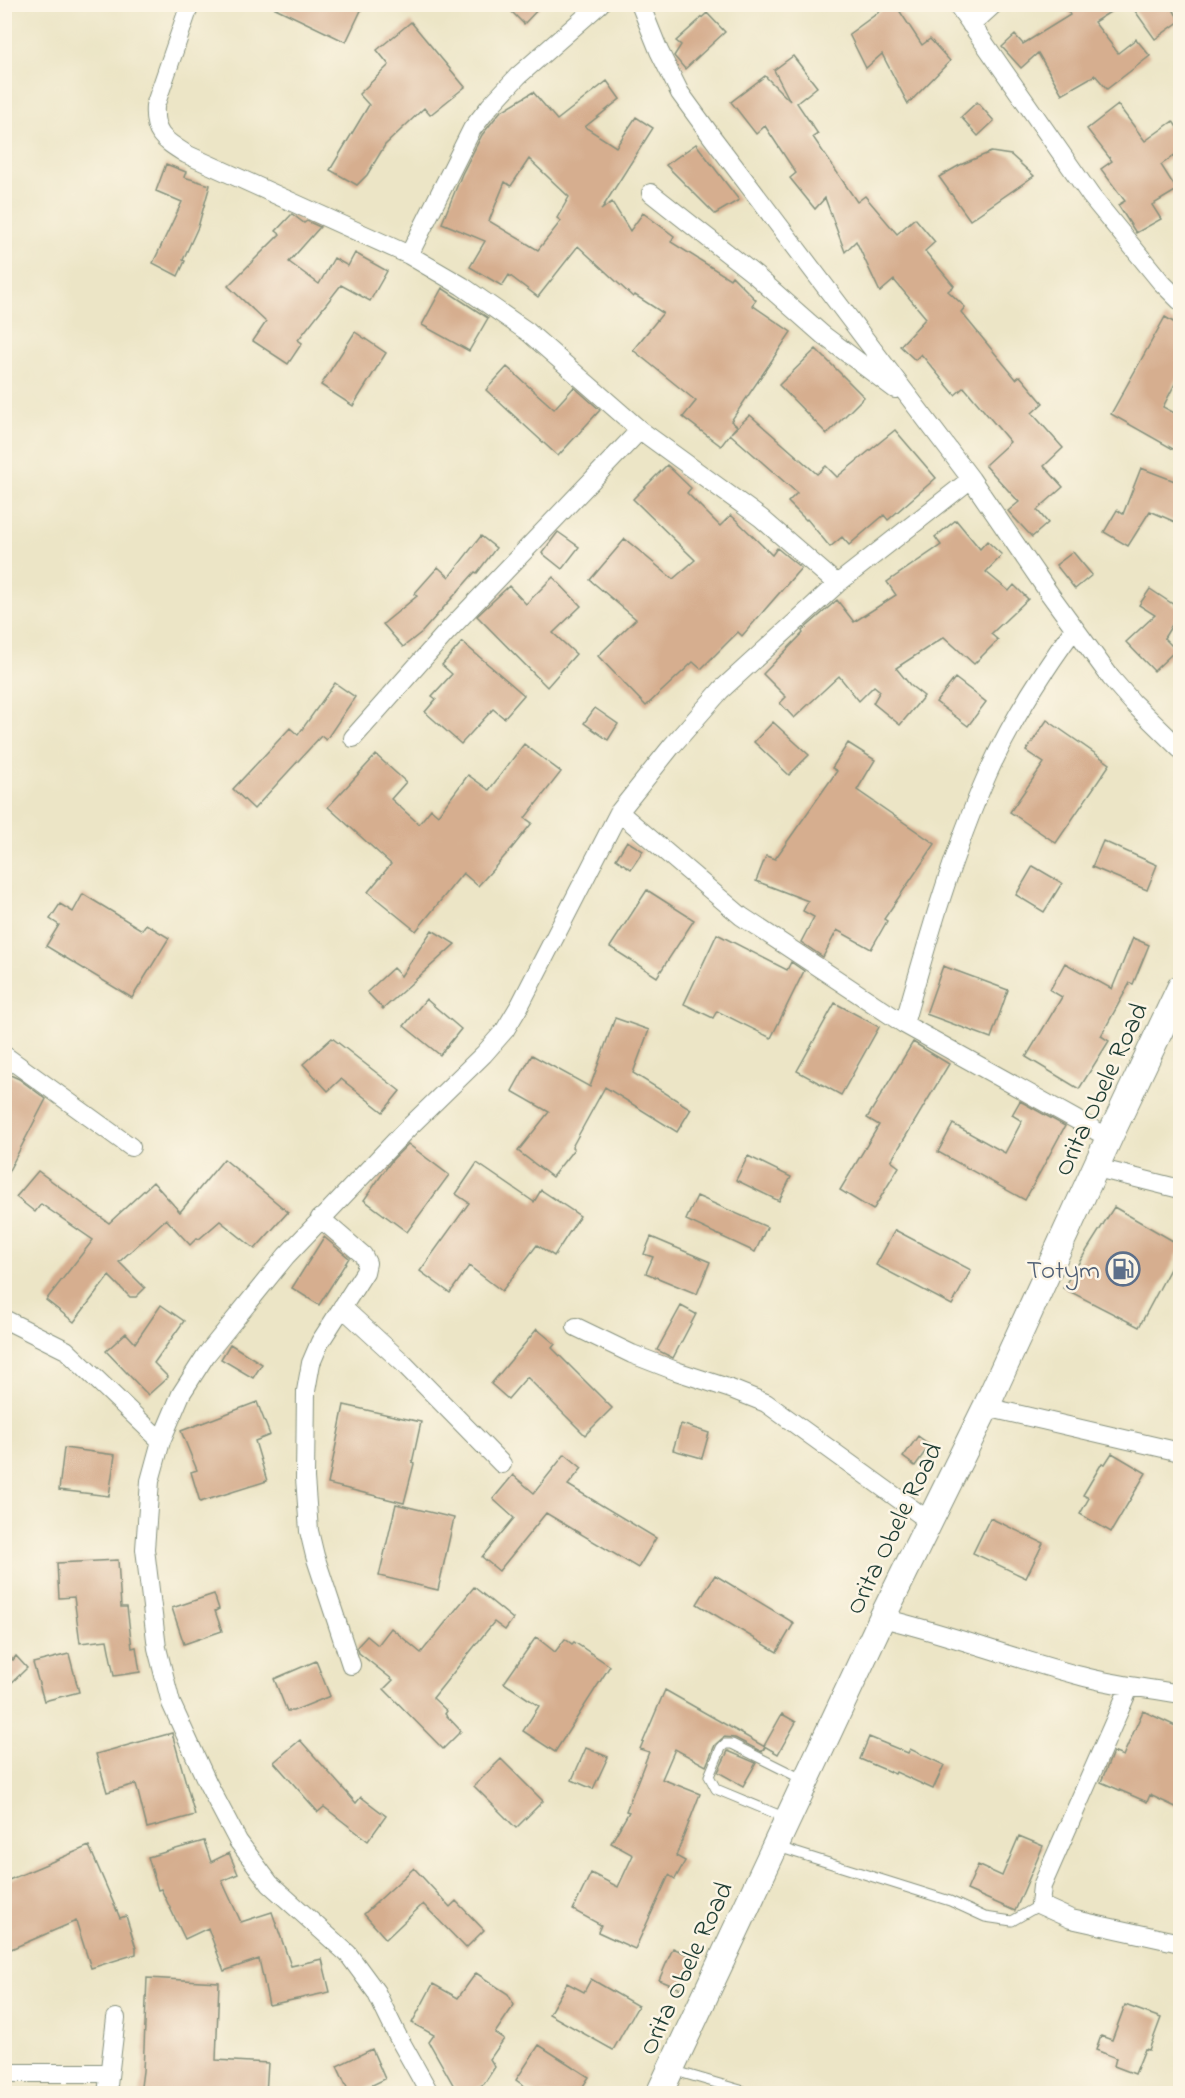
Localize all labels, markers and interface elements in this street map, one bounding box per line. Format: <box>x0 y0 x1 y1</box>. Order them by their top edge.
street label: Orita Obele Road <box>1045 997 1160 1183</box>
fuel station icon: Totym <box>1105 1251 1141 1287</box>
place label: Totym <box>1027 1252 1100 1291</box>
street label: Orita Obele Road <box>837 1436 954 1622</box>
street label: Orita Obele Road <box>630 1876 745 2062</box>

